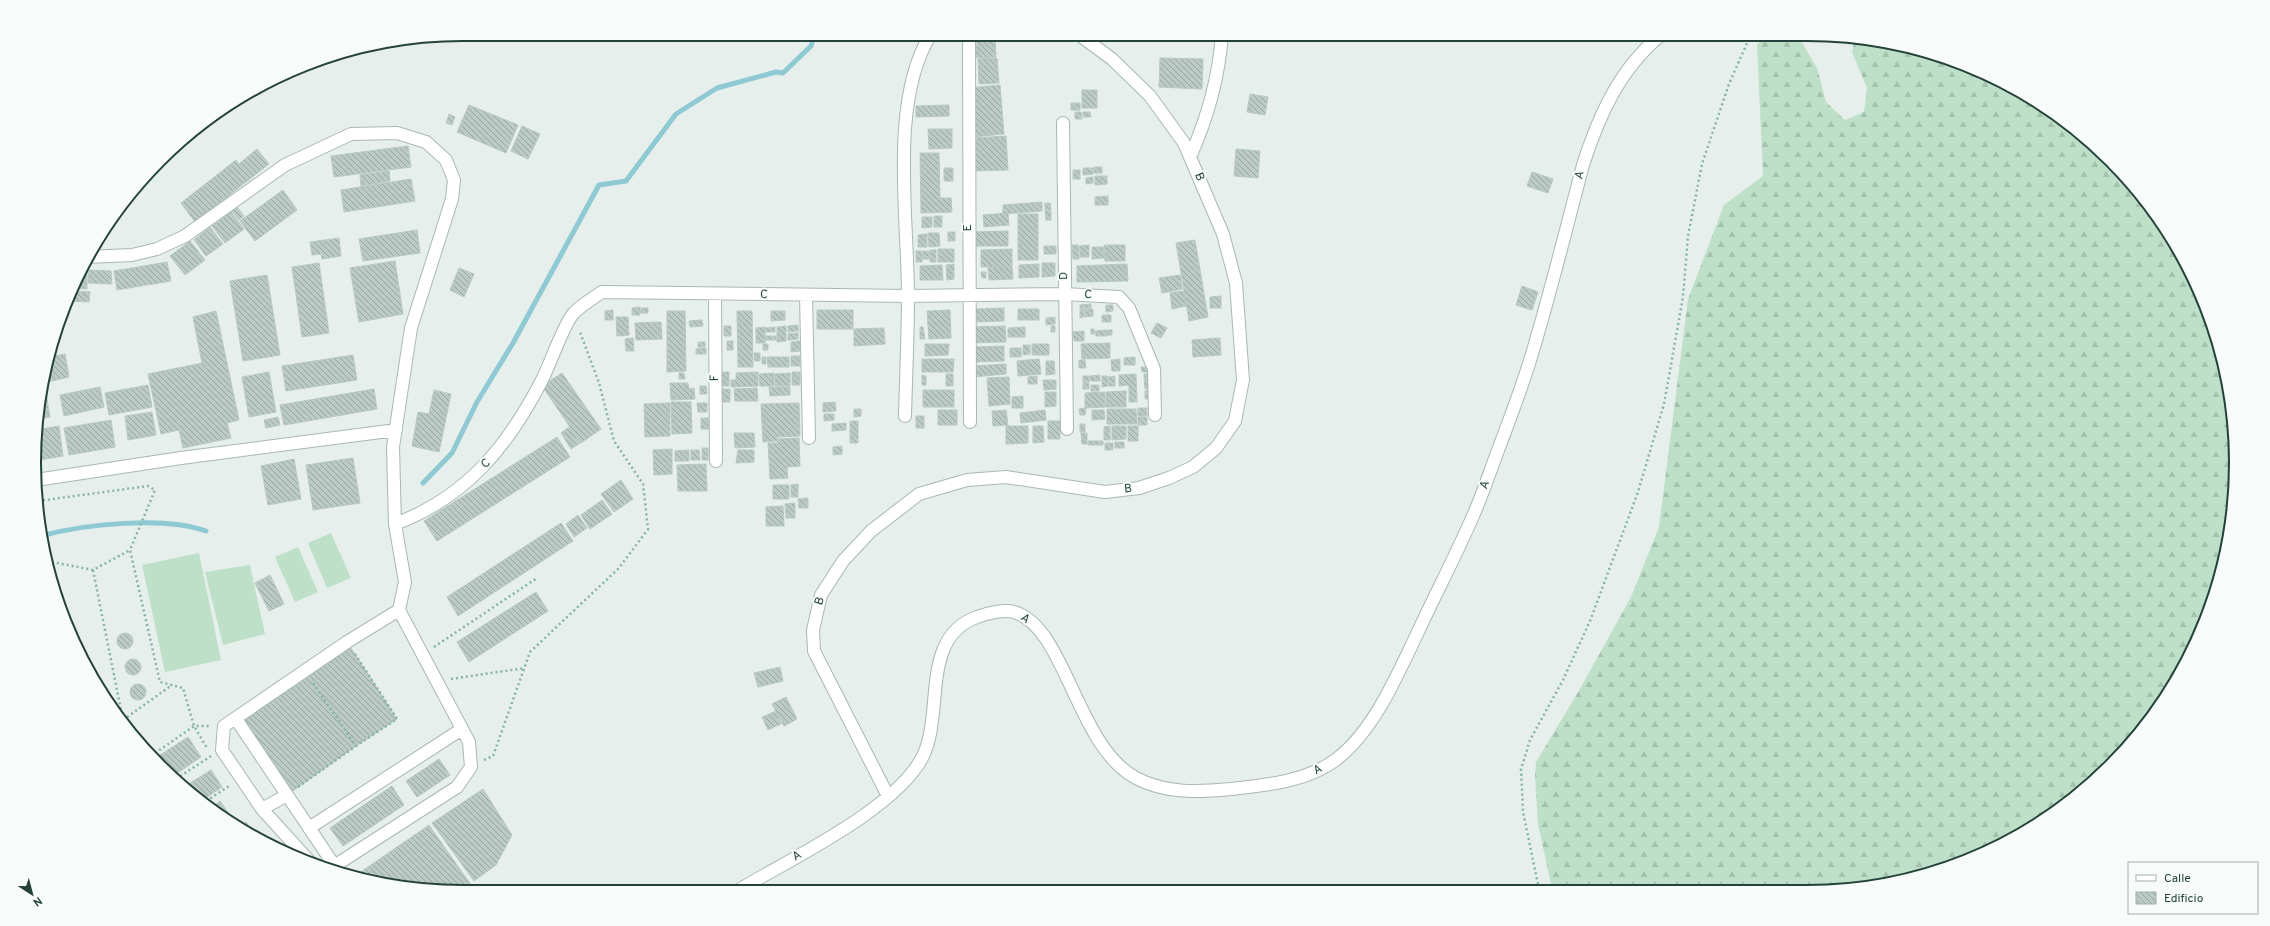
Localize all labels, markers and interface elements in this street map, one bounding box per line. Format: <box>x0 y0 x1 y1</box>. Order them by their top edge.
street label: A <box>1571 169 1589 181</box>
street label: B <box>1190 170 1208 184</box>
street label: E <box>960 224 976 232</box>
street label: D <box>1056 272 1072 280</box>
street label: C <box>760 287 768 303</box>
street label: C <box>1084 287 1093 303</box>
street label: F <box>707 374 723 382</box>
street label: C <box>478 455 494 472</box>
street label: A <box>1476 478 1494 492</box>
street label: B <box>1123 481 1133 497</box>
street label: B <box>811 595 829 607</box>
street label: A <box>1017 610 1033 628</box>
street label: A <box>1311 761 1325 779</box>
street label: A <box>789 847 805 865</box>
legend <box>2128 862 2258 914</box>
text: Calle <box>2164 871 2191 887</box>
north arrow <box>12 874 52 914</box>
text: Edificio <box>2164 891 2204 907</box>
text: N <box>30 893 45 909</box>

